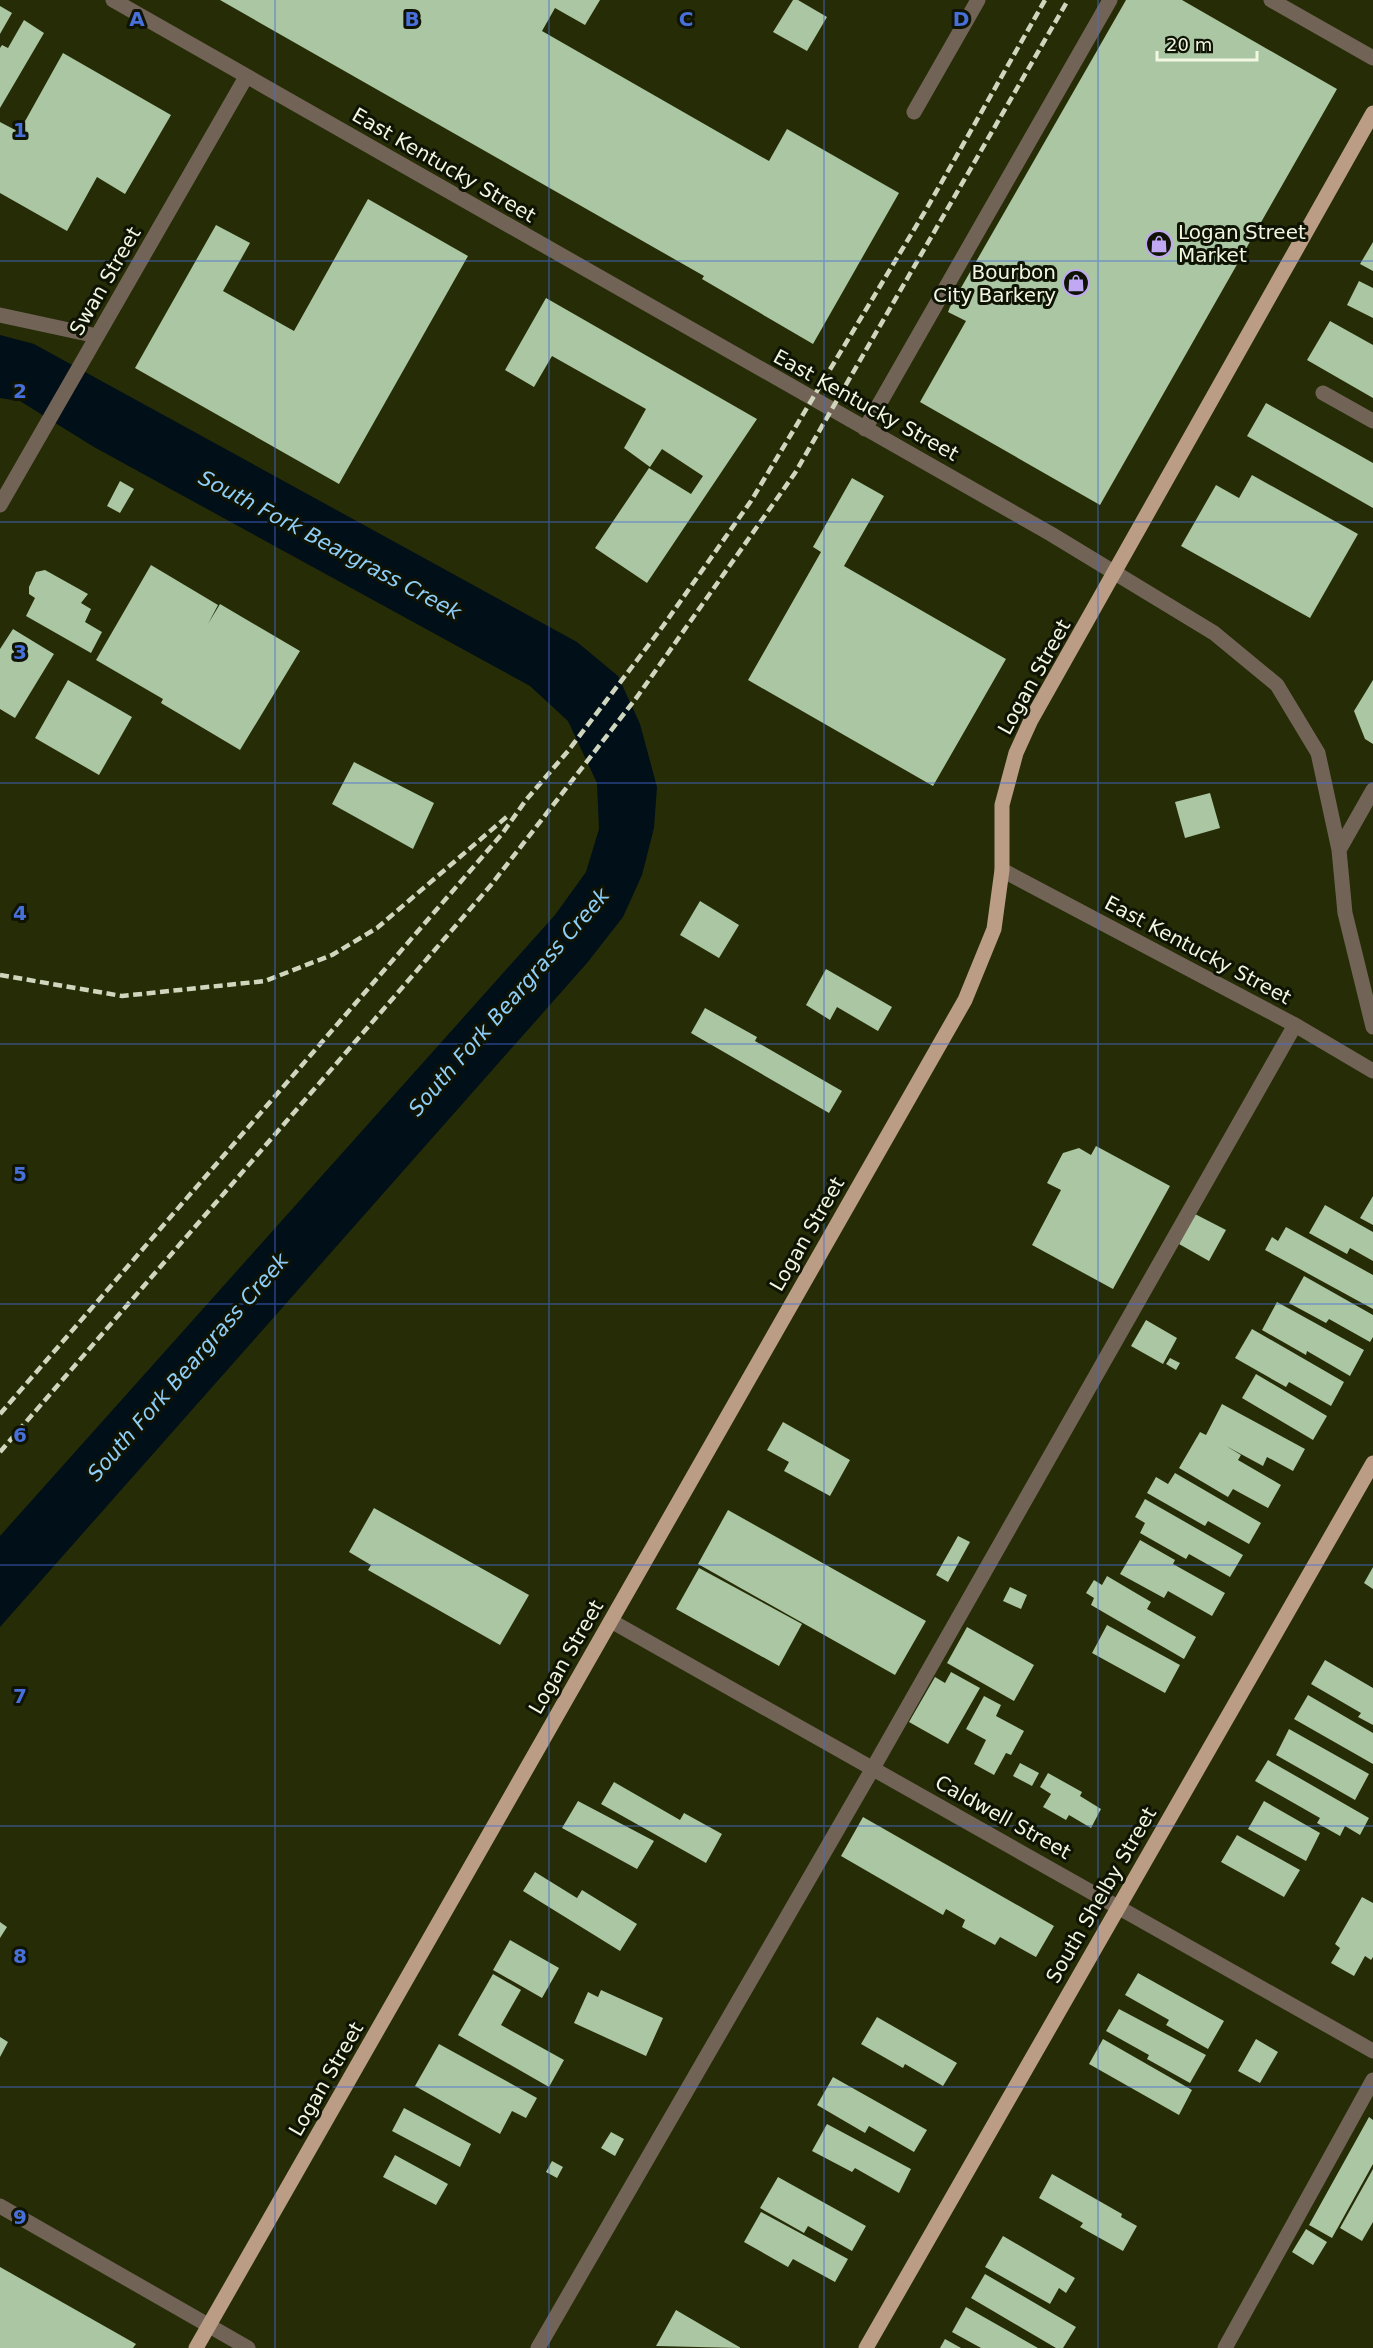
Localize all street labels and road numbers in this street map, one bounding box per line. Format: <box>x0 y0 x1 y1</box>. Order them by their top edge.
street label: East Kentucky Street <box>348 103 540 227</box>
street label: Swan Street <box>64 222 146 339</box>
street label: East Kentucky Street <box>769 344 963 466</box>
street label: Logan Street <box>993 615 1076 739</box>
street label: East Kentucky Street <box>1101 891 1296 1009</box>
street label: Logan Street <box>765 1173 849 1295</box>
street label: Logan Street <box>524 1596 608 1718</box>
street label: Caldwell Street <box>931 1770 1075 1864</box>
street label: South Shelby Street <box>1041 1803 1161 1987</box>
street label: Logan Street <box>284 2018 368 2140</box>

